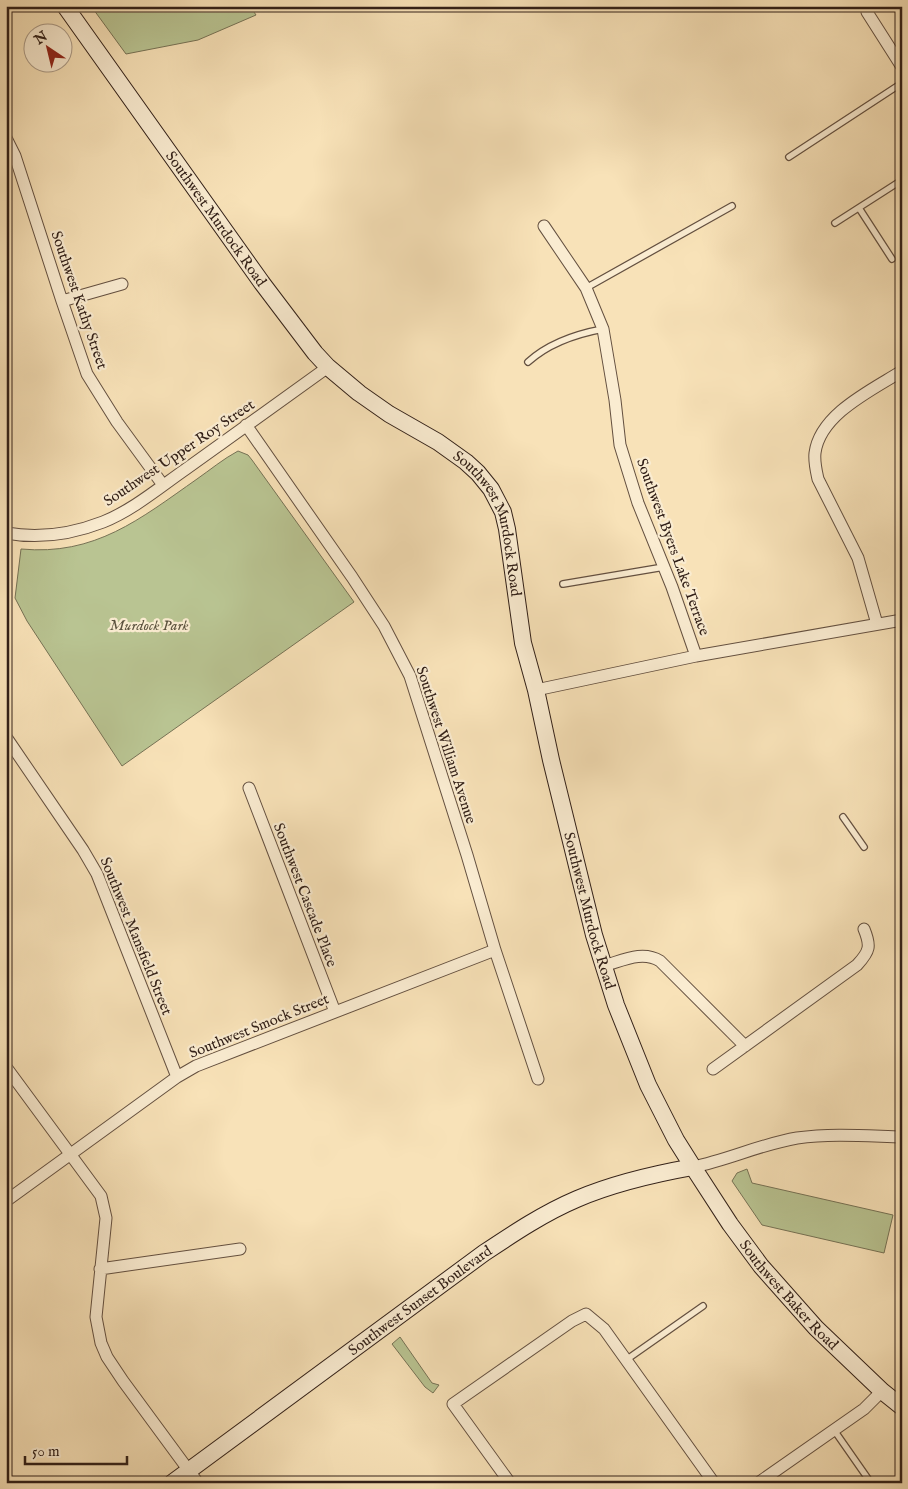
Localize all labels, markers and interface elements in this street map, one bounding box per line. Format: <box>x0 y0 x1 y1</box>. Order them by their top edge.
north arrow <box>22 22 72 72</box>
text: N <box>30 27 51 50</box>
street label: Southwest Murdock Road <box>162 147 271 291</box>
street label: Southwest Kathy Street <box>46 228 112 372</box>
street label: Southwest Upper Roy Street <box>100 395 258 511</box>
street label: Southwest Murdock Road <box>449 446 526 599</box>
street label: Southwest Byers Lake Terrace <box>632 456 714 638</box>
park label: Murdock Park <box>109 616 189 635</box>
street label: Southwest William Avenue <box>412 664 480 826</box>
street label: Southwest Cascade Place <box>269 820 341 970</box>
street label: Southwest Murdock Road <box>560 830 620 992</box>
street label: Southwest Mansfield Street <box>96 854 176 1018</box>
street label: Southwest Smock Street <box>186 989 332 1063</box>
street label: Southwest Baker Road <box>735 1236 843 1355</box>
street label: Southwest Sunset Boulevard <box>344 1240 496 1360</box>
scale bar <box>25 1434 128 1466</box>
text: 50 m <box>32 1442 60 1461</box>

